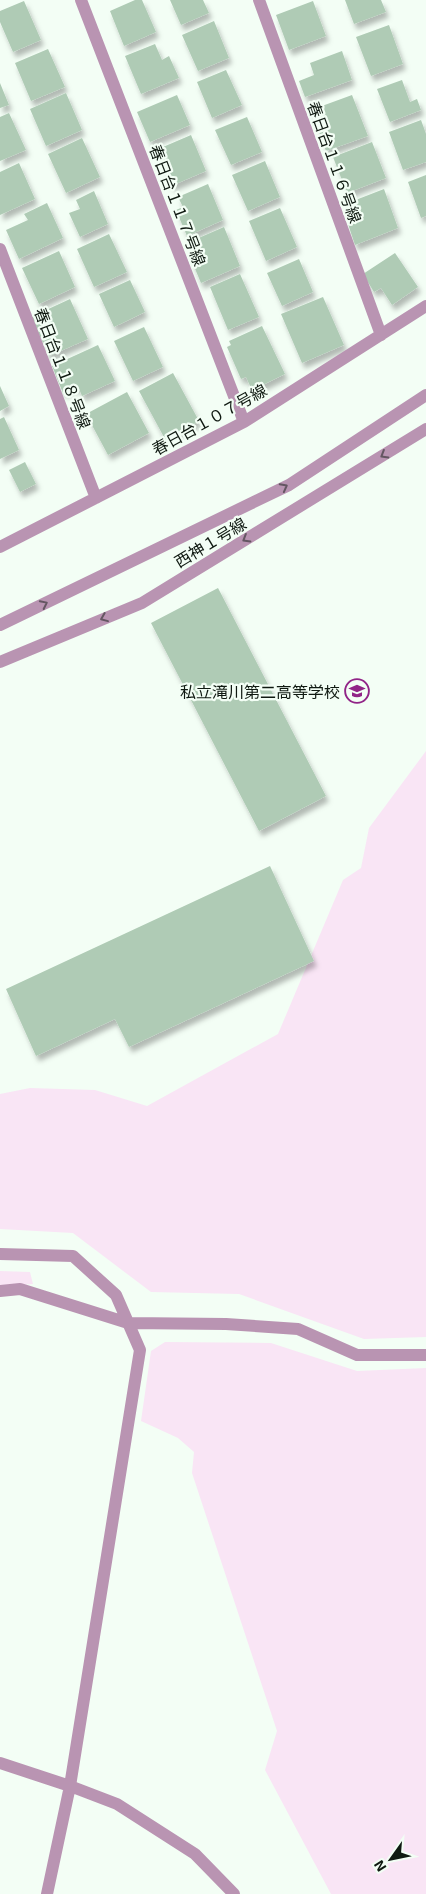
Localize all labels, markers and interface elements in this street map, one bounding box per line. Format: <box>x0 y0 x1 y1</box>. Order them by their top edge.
street label: 春日台１１６号線 <box>304 99 366 225</box>
street label: 春日台１１７号線 <box>146 142 210 268</box>
street label: 春日台１１８号線 <box>31 305 95 431</box>
street label: 春日台１０７号線 <box>148 380 270 458</box>
one-way arrow <box>381 448 390 458</box>
one-way arrow <box>279 483 288 493</box>
street label: 西神１号線 <box>171 513 249 571</box>
one-way arrow <box>242 533 251 543</box>
one-way arrow <box>39 600 48 610</box>
one-way arrow <box>100 612 109 623</box>
school or university icon: 私立滝川第二高等学校 <box>344 678 370 704</box>
place label: 私立滝川第二高等学校 <box>180 682 340 701</box>
north arrow <box>366 1834 416 1884</box>
text: N <box>370 1857 390 1875</box>

